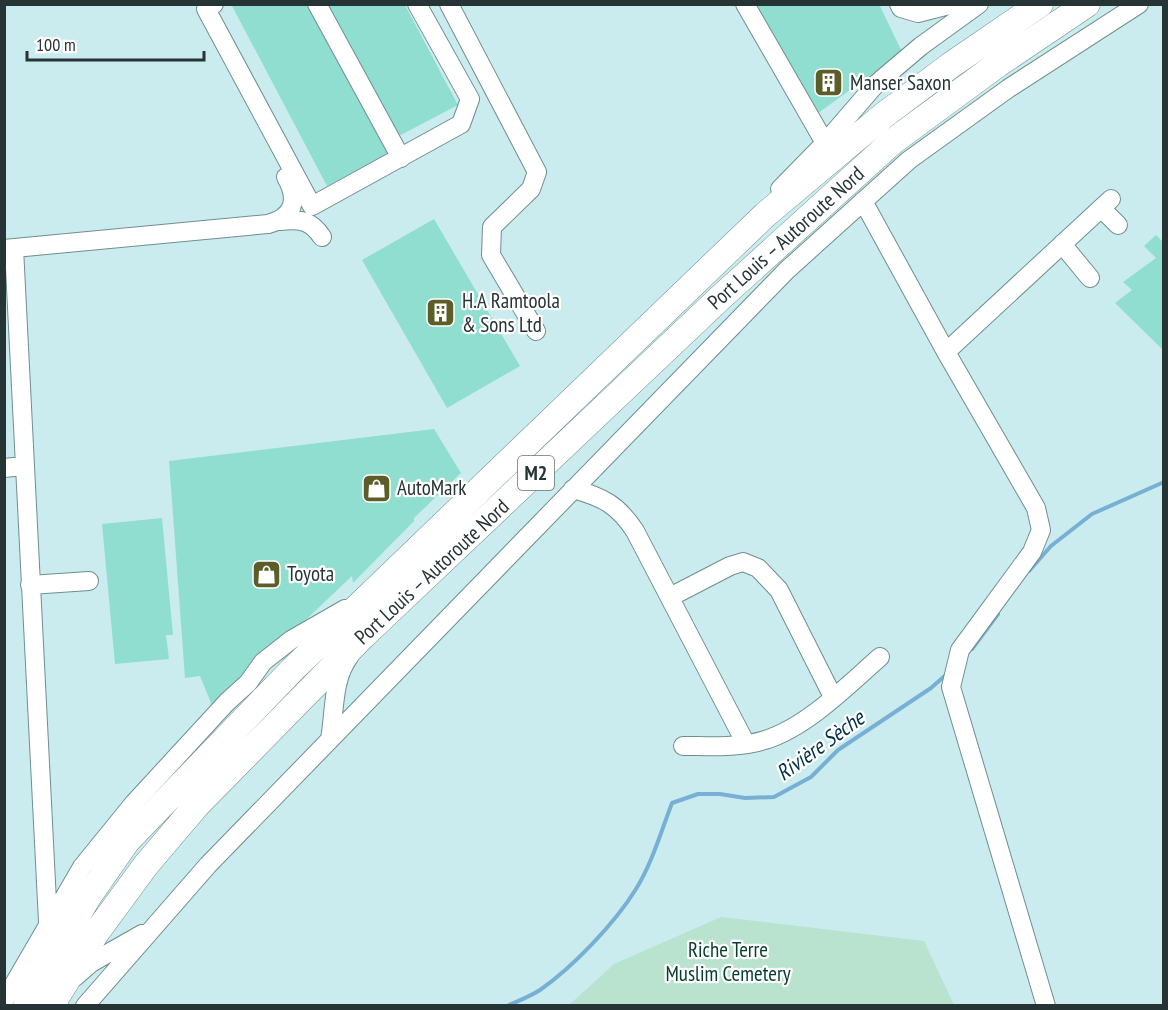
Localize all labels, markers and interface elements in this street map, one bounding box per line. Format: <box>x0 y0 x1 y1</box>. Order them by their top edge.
scale bar <box>27 24 204 62</box>
text: 100 m <box>36 33 76 56</box>
building icon: Manser Saxon <box>813 67 845 99</box>
place label: Manser Saxon <box>850 69 951 96</box>
street label: Port Louis – Autoroute Nord <box>702 160 870 315</box>
place label: H.A Ramtoola & Sons Ltd <box>462 287 560 338</box>
building icon: H.A Ramtoola & Sons Ltd <box>425 297 457 329</box>
road number: M2 <box>518 456 554 490</box>
shop icon: AutoMark <box>360 472 392 504</box>
place label: AutoMark <box>397 474 466 501</box>
street label: Port Louis – Autoroute Nord <box>349 493 515 650</box>
shop icon: Toyota <box>250 558 282 590</box>
place label: Toyota <box>287 560 334 587</box>
water label: Rivière Sèche <box>770 702 871 786</box>
park label: Riche Terre Muslim Cemetery <box>665 936 791 987</box>

